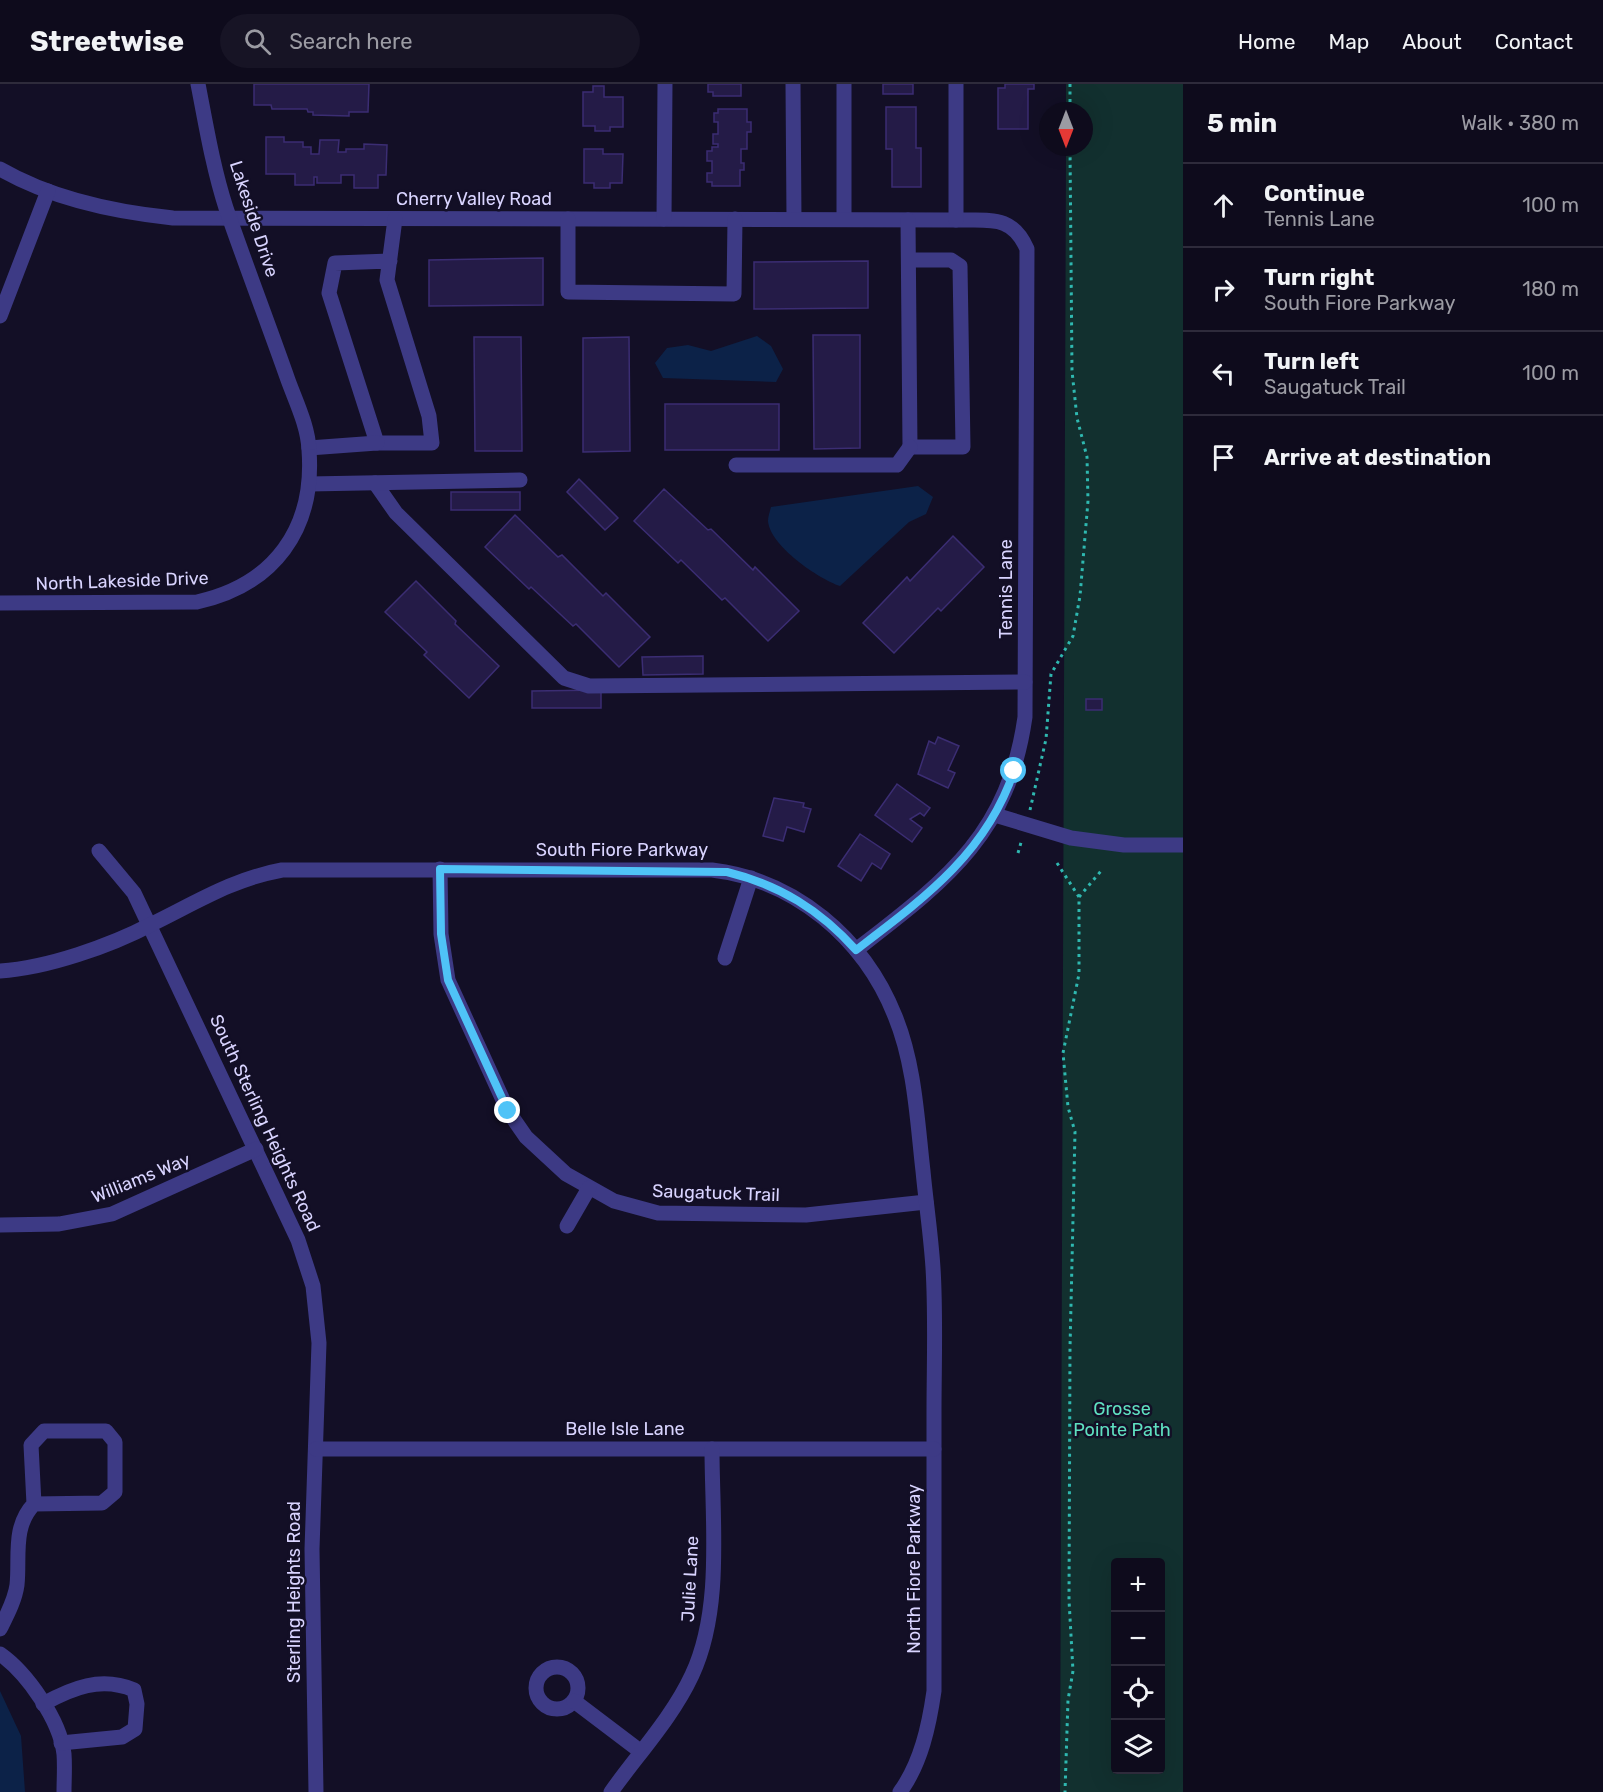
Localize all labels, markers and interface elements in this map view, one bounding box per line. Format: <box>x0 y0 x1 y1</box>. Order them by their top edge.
search box <box>220 14 640 68</box>
text: Streetwise <box>30 25 184 58</box>
icon: search <box>241 25 274 58</box>
text: Search here <box>289 28 413 55</box>
text: Home <box>1238 29 1295 54</box>
text: Map <box>1328 29 1369 54</box>
text: About <box>1402 29 1462 54</box>
text: Contact <box>1495 29 1573 54</box>
north arrow <box>1039 102 1093 156</box>
text: 5 min <box>1207 108 1277 139</box>
text: Walk · 380 m <box>1461 111 1579 135</box>
street label: Lakeside Drive <box>225 158 283 280</box>
text: Continue <box>1264 180 1365 207</box>
street label: Cherry Valley Road <box>396 188 552 210</box>
icon: ahead <box>1207 189 1240 222</box>
text: 100 m <box>1522 193 1579 217</box>
text: Tennis Lane <box>1264 207 1375 231</box>
text: Turn right <box>1264 264 1374 291</box>
icon: right <box>1207 273 1240 306</box>
text: 180 m <box>1522 277 1579 301</box>
text: South Fiore Parkway <box>1264 291 1456 315</box>
text: Turn left <box>1264 348 1359 375</box>
icon: left <box>1207 357 1240 390</box>
text: 100 m <box>1522 361 1579 385</box>
text: Saugatuck Trail <box>1264 375 1406 399</box>
icon: arrive <box>1207 441 1240 474</box>
text: Arrive at destination <box>1264 444 1491 471</box>
street label: Tennis Lane <box>995 539 1017 639</box>
street label: North Lakeside Drive <box>35 567 209 595</box>
route start <box>1000 757 1026 783</box>
street label: South Fiore Parkway <box>536 839 708 861</box>
street label: South Sterling Heights Road <box>205 1011 325 1235</box>
route end <box>494 1097 520 1123</box>
street label: Williams Way <box>88 1148 194 1208</box>
street label: Saugatuck Trail <box>652 1180 780 1206</box>
park label: Grosse Pointe Path <box>1073 1398 1171 1441</box>
street label: Belle Isle Lane <box>565 1418 685 1440</box>
street label: North Fiore Parkway <box>903 1484 925 1654</box>
street label: Sterling Heights Road <box>283 1501 305 1683</box>
street label: Julie Lane <box>677 1535 703 1623</box>
map controls <box>1111 1558 1165 1774</box>
button: + <box>1111 1558 1165 1612</box>
button: − <box>1111 1612 1165 1666</box>
button: locate <box>1111 1666 1165 1720</box>
button: layers <box>1111 1720 1165 1774</box>

